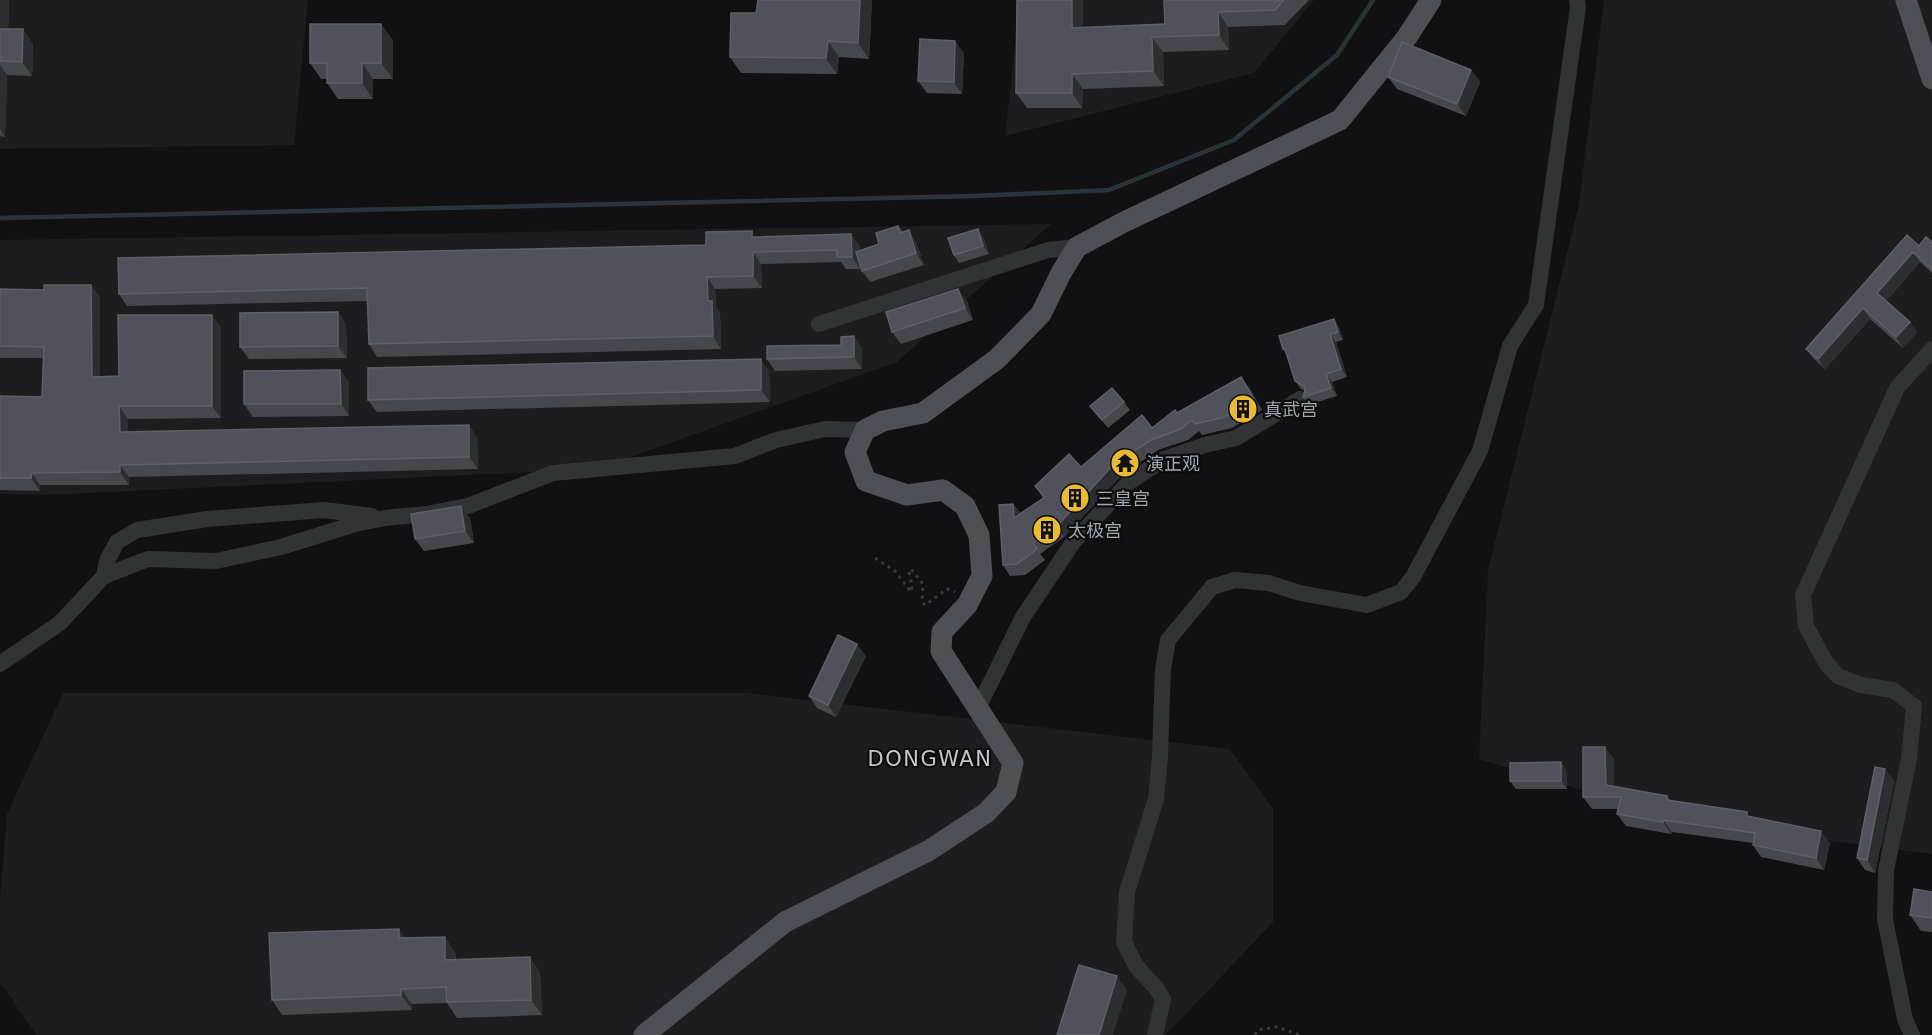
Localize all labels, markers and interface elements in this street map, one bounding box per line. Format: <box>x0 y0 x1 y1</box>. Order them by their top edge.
building icon: 真武宫 <box>1227 393 1259 425</box>
place label: 真武宫 <box>1264 399 1318 420</box>
temple icon: 演正观 <box>1109 447 1141 479</box>
place label: 演正观 <box>1146 453 1200 474</box>
building icon: 三皇宫 <box>1059 482 1091 514</box>
place label: 三皇宫 <box>1096 488 1150 509</box>
building icon: 太极宫 <box>1031 514 1063 546</box>
place label: 太极宫 <box>1068 520 1122 541</box>
district label: DONGWAN <box>868 747 992 771</box>

